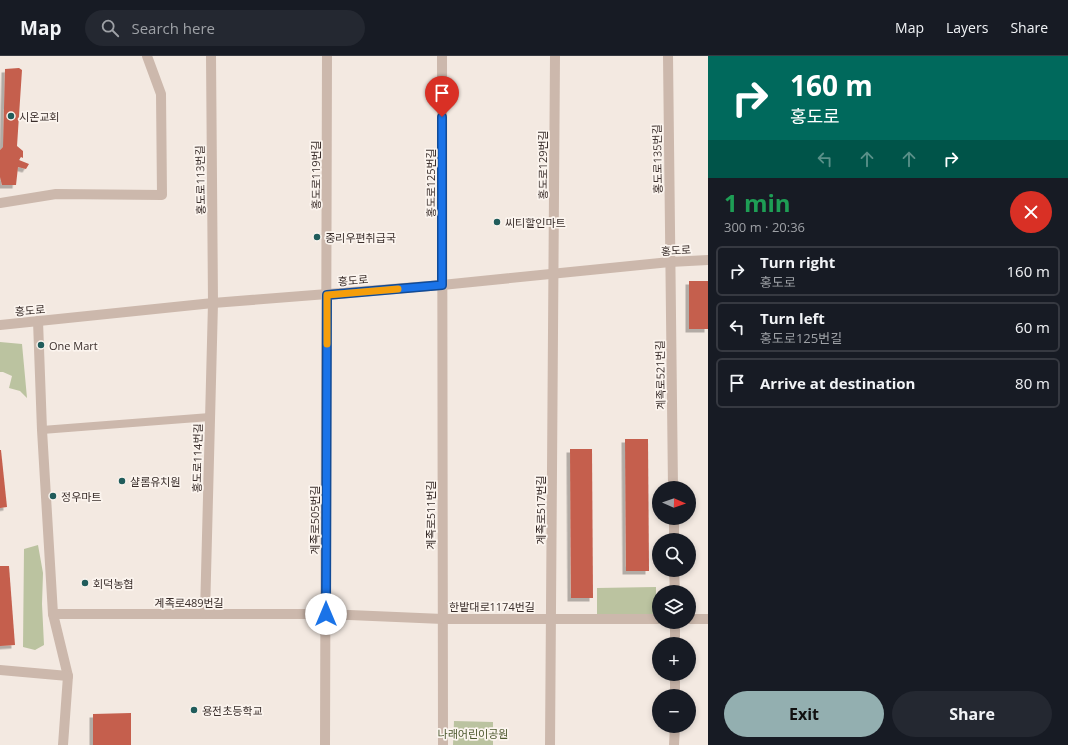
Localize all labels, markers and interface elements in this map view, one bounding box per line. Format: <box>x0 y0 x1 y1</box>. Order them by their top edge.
search box <box>85 10 365 46</box>
text: Map <box>20 15 61 41</box>
icon: search <box>99 17 121 39</box>
text: Search here <box>131 18 215 38</box>
text: Map <box>895 18 924 37</box>
text: Layers <box>946 18 988 37</box>
text: Share <box>1010 18 1048 37</box>
text: 160 m <box>790 66 873 104</box>
icon: right <box>724 72 776 124</box>
pin <box>425 76 459 117</box>
icon: arrive <box>431 82 453 104</box>
text: 홍도로 <box>790 104 840 128</box>
place label: 시온교회 <box>19 109 59 124</box>
marker: 시온교회 <box>6 111 16 121</box>
street label: 홍도로135번길 <box>649 124 665 194</box>
street label: 홍도로129번길 <box>535 130 550 200</box>
street label: 홍도로119번길 <box>308 140 323 210</box>
street label: 홍도로113번길 <box>192 145 208 215</box>
street label: 홍도로125번길 <box>423 148 438 218</box>
icon: left <box>814 148 836 170</box>
icon: ahead <box>856 148 878 170</box>
icon: ahead <box>898 148 920 170</box>
icon: right <box>940 148 962 170</box>
text: 1 min <box>724 186 791 219</box>
button: close <box>1010 191 1052 233</box>
place label: 씨티할인마트 <box>505 215 566 230</box>
marker: 씨티할인마트 <box>492 217 502 227</box>
text: 300 m · 20:36 <box>724 218 805 236</box>
place label: 중리우편취급국 <box>325 230 396 245</box>
marker: 중리우편취급국 <box>312 232 322 242</box>
street label: 홍도로 <box>660 241 692 259</box>
text: Turn right <box>760 252 835 272</box>
icon: right <box>726 260 748 282</box>
text: 160 m <box>1006 261 1050 281</box>
street label: 홍도로 <box>337 271 369 289</box>
text: 홍도로 <box>760 273 796 291</box>
street label: 홍도로 <box>14 301 46 319</box>
text: Turn left <box>760 308 825 328</box>
icon: left <box>726 316 748 338</box>
text: 60 m <box>1015 317 1050 337</box>
text: 홍도로125번길 <box>760 329 842 347</box>
place label: One Mart <box>49 338 98 353</box>
marker: One Mart <box>36 340 46 350</box>
street label: 계족로521번길 <box>652 340 668 410</box>
icon: arrive <box>726 372 748 394</box>
text: Arrive at destination <box>760 373 915 393</box>
text: 80 m <box>1015 373 1050 393</box>
street label: 홍도로114번길 <box>189 423 205 493</box>
place label: 샬롬유치원 <box>130 474 181 489</box>
street label: 계족로517번길 <box>533 475 548 545</box>
marker: 샬롬유치원 <box>117 476 127 486</box>
street label: 계족로511번길 <box>423 480 438 550</box>
north arrow <box>652 481 696 525</box>
map controls <box>652 481 696 733</box>
street label: 계족로505번길 <box>307 485 322 555</box>
place label: 정우마트 <box>61 489 101 504</box>
marker: 정우마트 <box>48 491 58 501</box>
button: search <box>652 533 696 577</box>
place label: 회덕농협 <box>93 576 133 591</box>
marker: 회덕농협 <box>80 578 90 588</box>
button: layers <box>652 585 696 629</box>
position arrow <box>305 593 347 635</box>
street label: 계족로489번길 <box>154 595 224 610</box>
street label: 한밭대로1174번길 <box>449 599 535 614</box>
button: + <box>652 637 696 681</box>
button: − <box>652 689 696 733</box>
button: Exit <box>724 691 884 737</box>
button: Share <box>892 691 1052 737</box>
place label: 용전초등학교 <box>202 703 263 718</box>
marker: 용전초등학교 <box>189 705 199 715</box>
park label: 나래어린이공원 <box>438 726 508 741</box>

